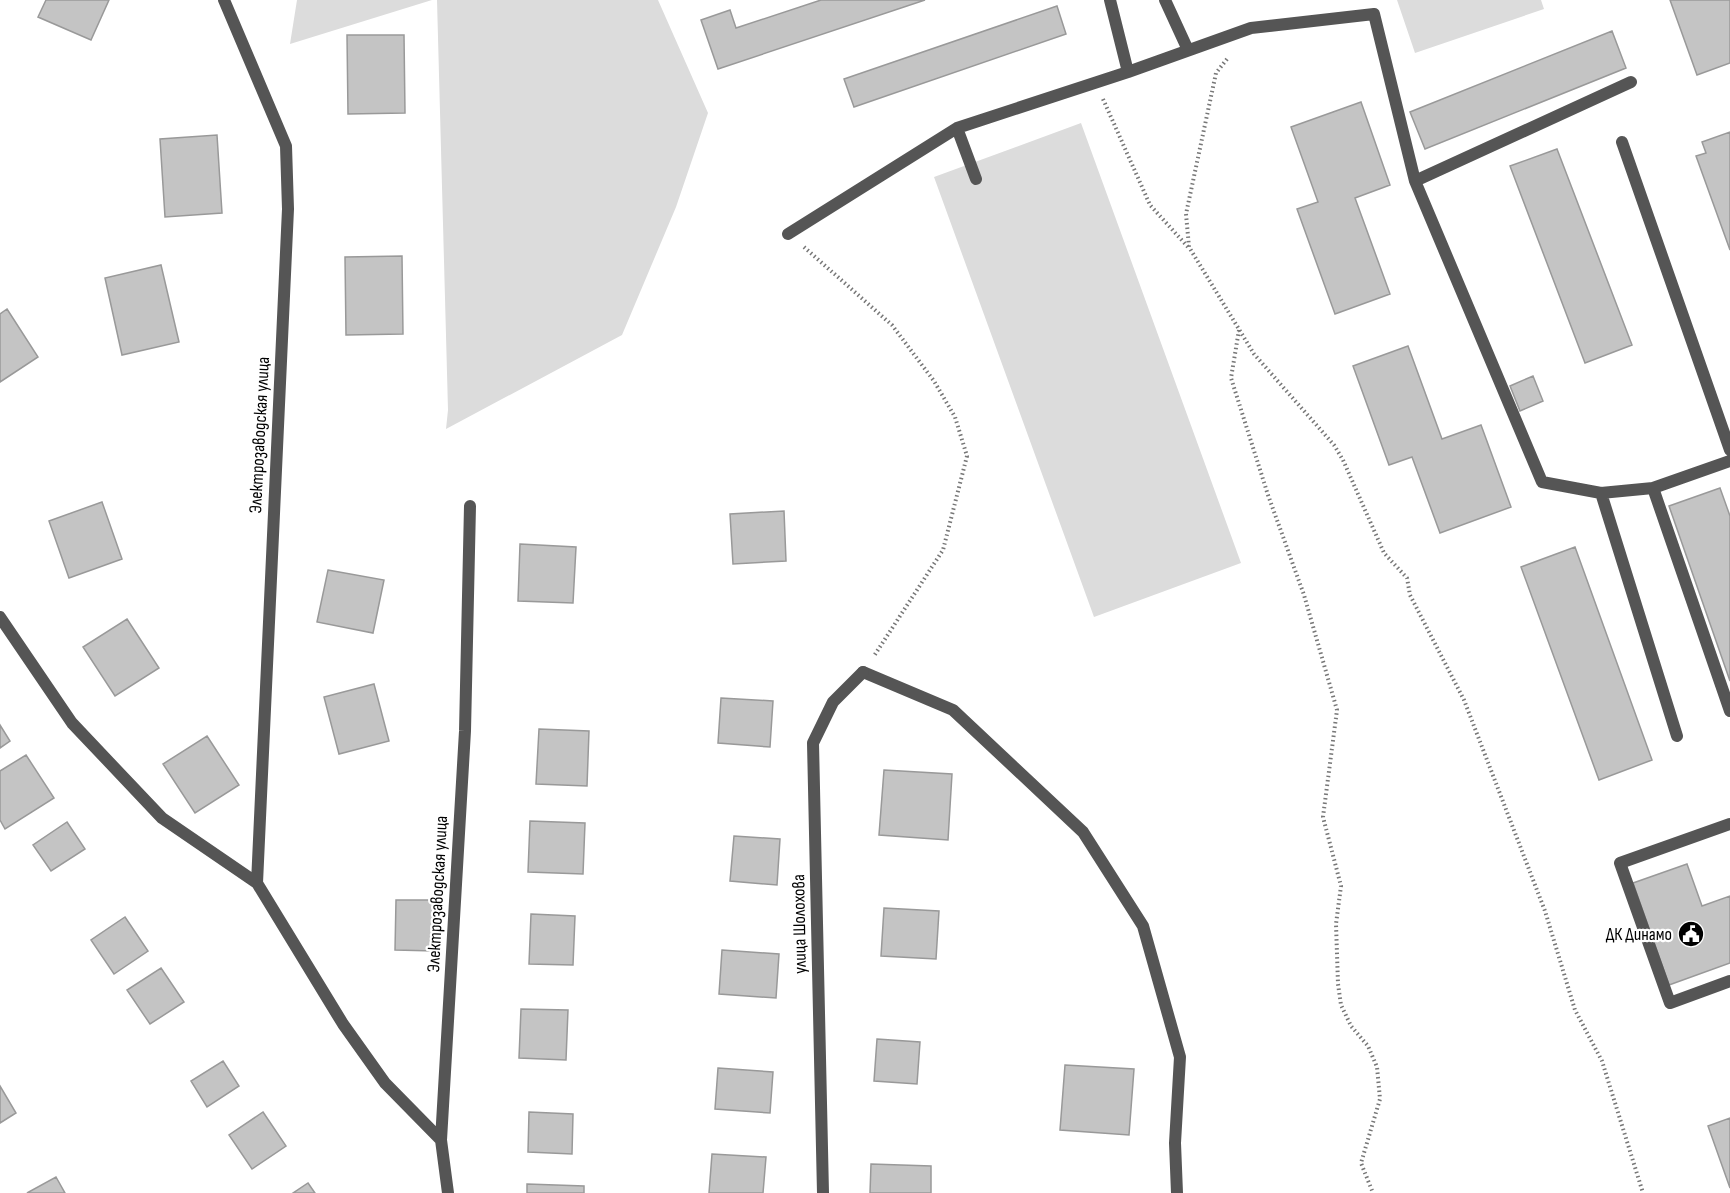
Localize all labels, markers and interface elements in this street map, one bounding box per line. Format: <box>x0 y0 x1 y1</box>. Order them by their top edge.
street label: Электрозаводская улица <box>245 356 274 514</box>
street label: Электрозаводская улица <box>423 815 452 973</box>
street label: улица Шолохова <box>788 874 811 974</box>
public building icon: ДК Динамо <box>1676 919 1706 949</box>
place label: ДК Динамо <box>1606 924 1672 945</box>

